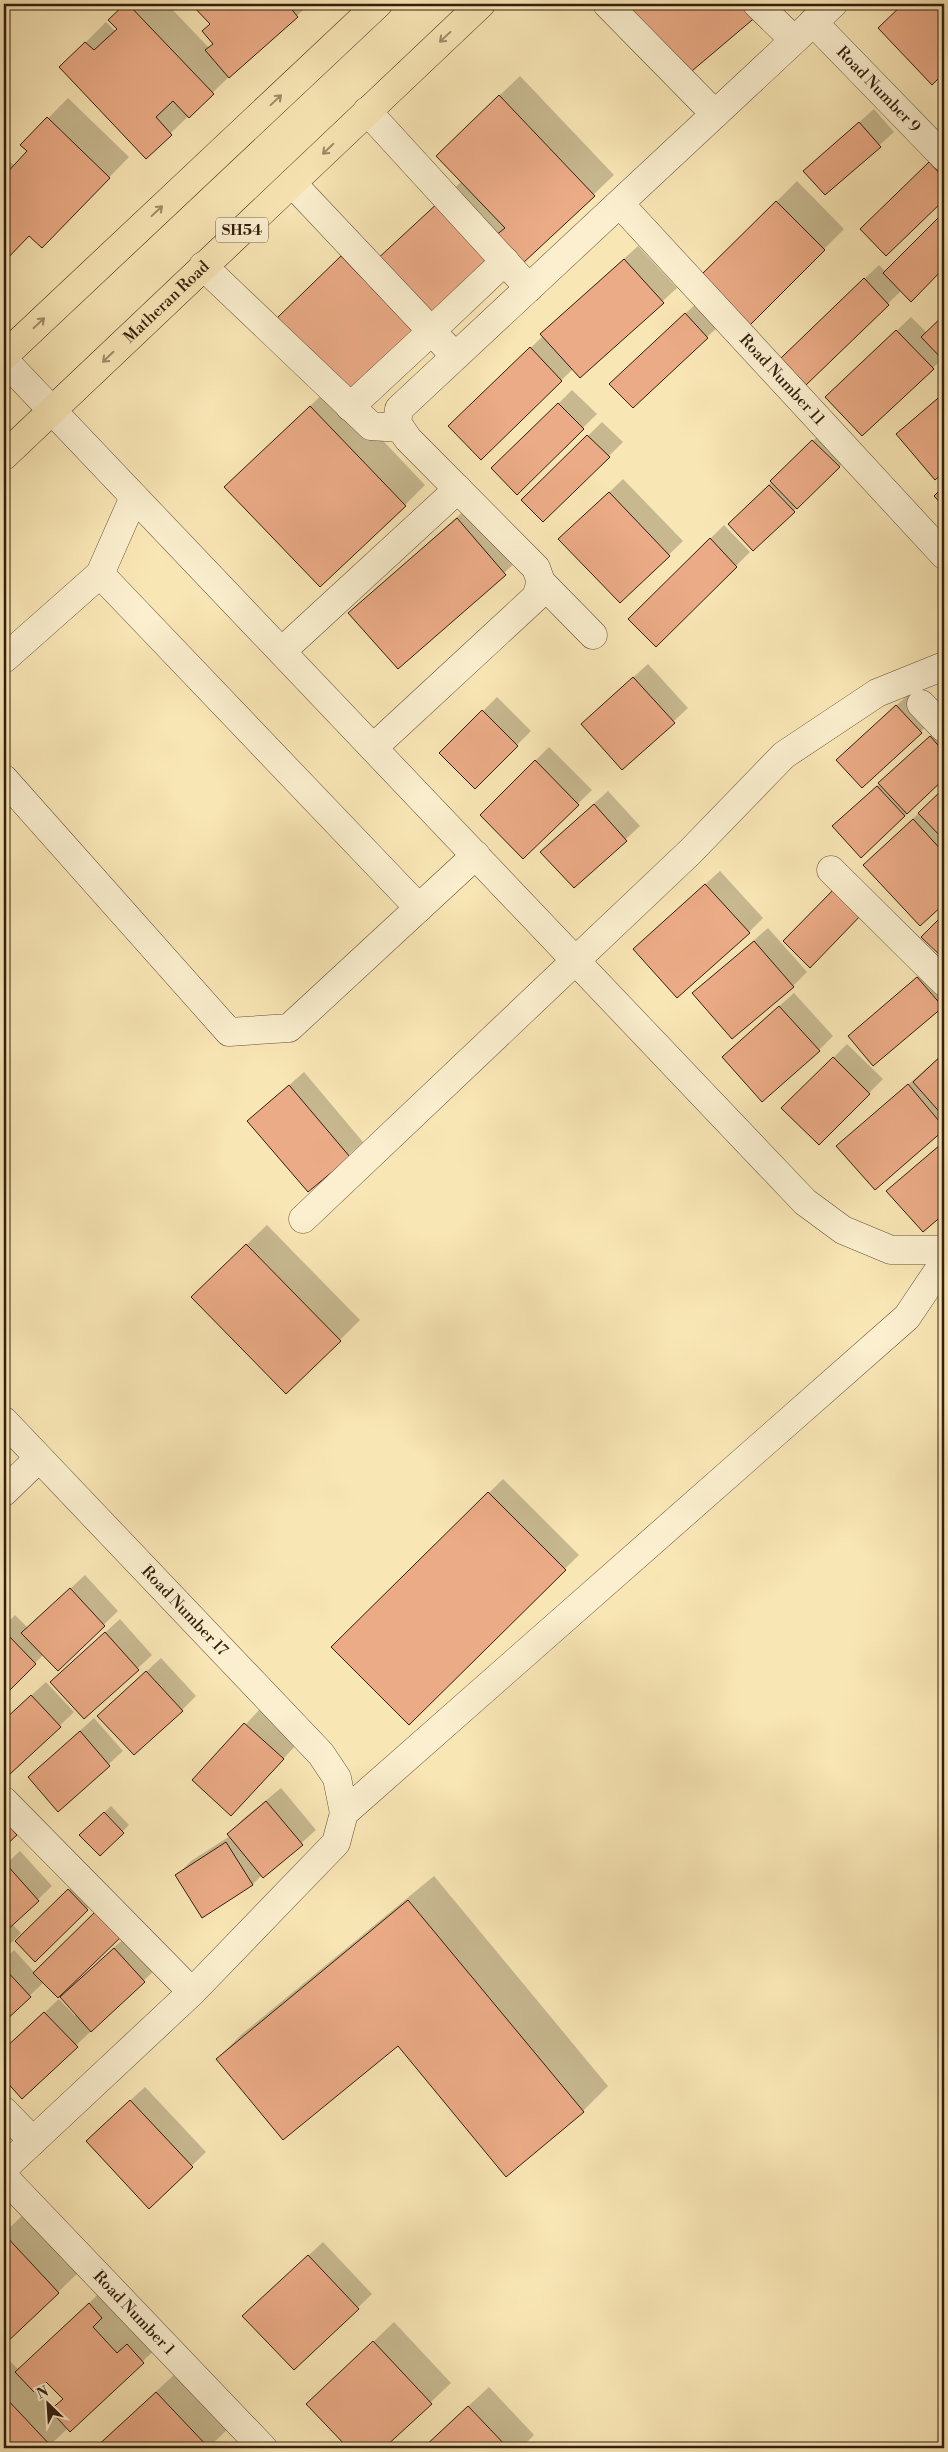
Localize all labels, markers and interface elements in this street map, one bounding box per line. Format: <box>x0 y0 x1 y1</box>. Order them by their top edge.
one-way arrow <box>439 31 452 43</box>
street label: Road Number 9 <box>832 42 925 137</box>
one-way arrow <box>269 94 282 106</box>
one-way arrow <box>321 143 334 155</box>
one-way arrow <box>151 205 164 217</box>
road number: SH54 <box>216 218 268 242</box>
street label: Matheran Road <box>120 257 214 347</box>
one-way arrow <box>33 317 46 329</box>
street label: Road Number 11 <box>735 330 829 429</box>
one-way arrow <box>102 351 114 363</box>
street label: Road Number 17 <box>137 1562 232 1660</box>
street label: Road Number 1 <box>89 2266 179 2360</box>
north arrow <box>22 2380 72 2430</box>
text: N <box>34 2383 52 2404</box>

